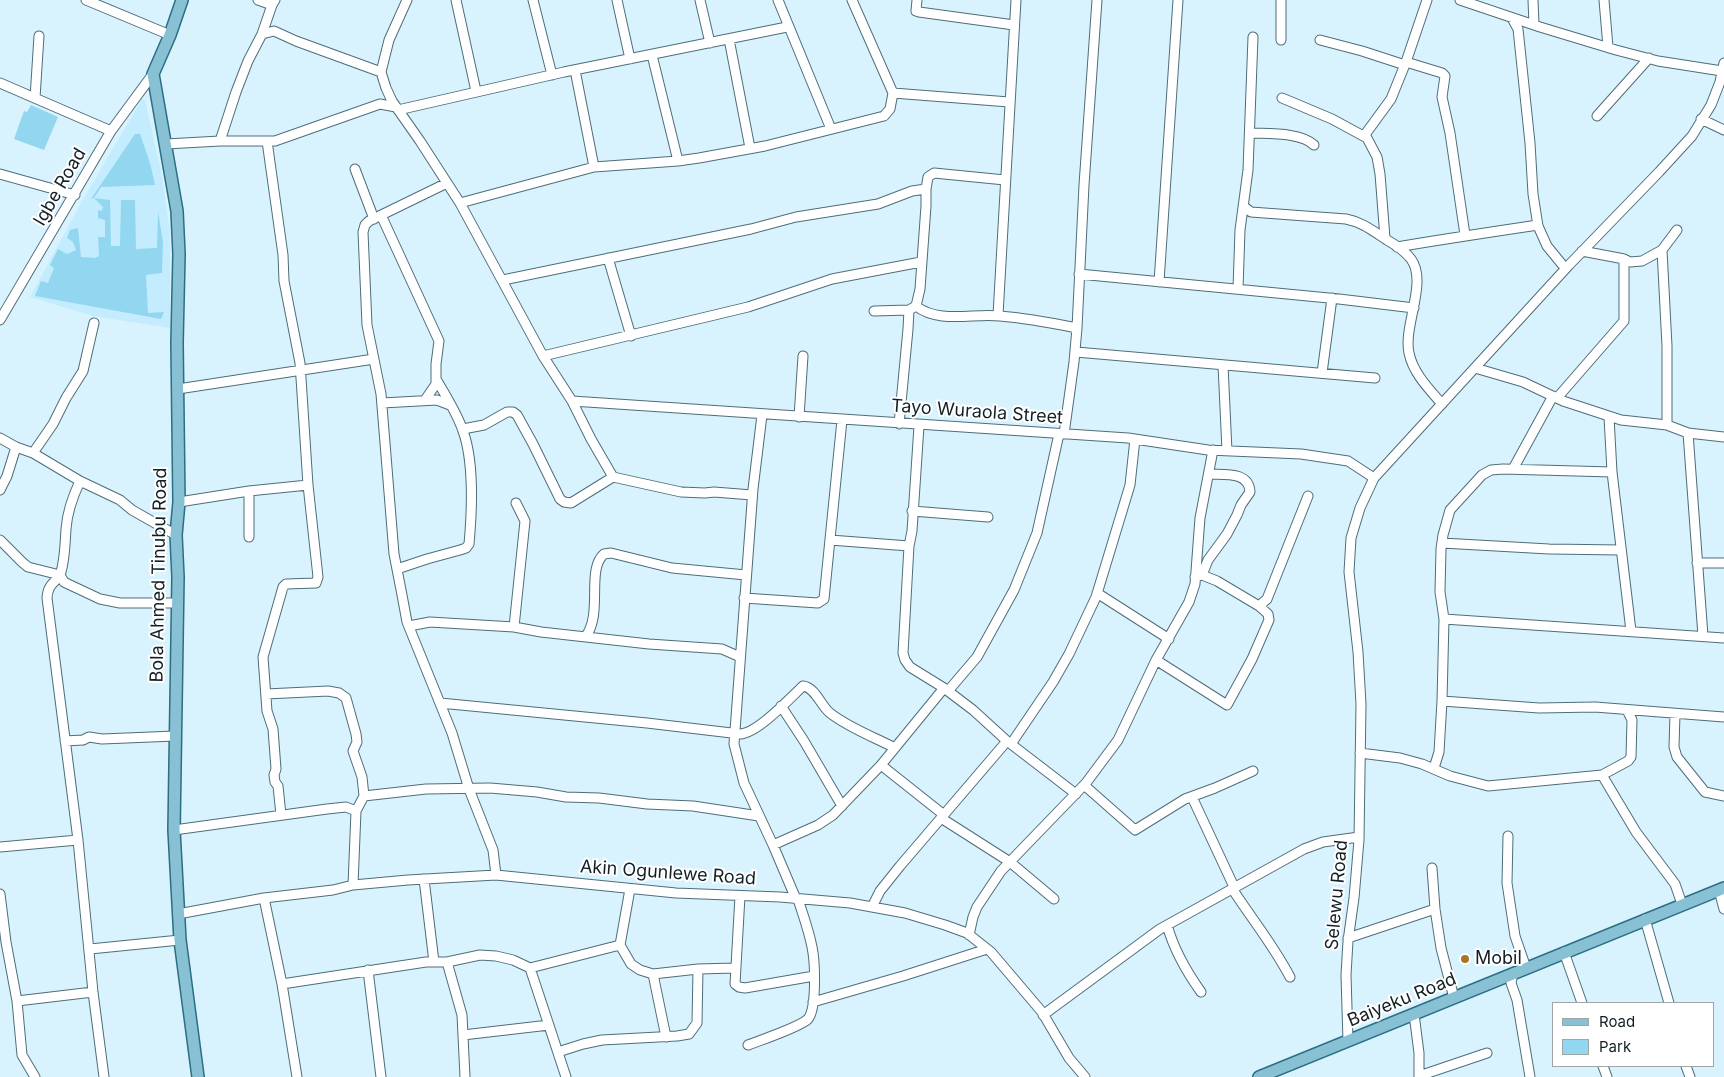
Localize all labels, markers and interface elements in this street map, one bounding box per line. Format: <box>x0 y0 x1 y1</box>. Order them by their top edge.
street label: Igbe Road <box>29 144 91 230</box>
street label: Tayo Wuraola Street <box>890 395 1064 429</box>
street label: Bola Ahmed Tinubu Road <box>146 467 172 683</box>
street label: Selewu Road <box>1321 839 1353 951</box>
street label: Akin Ogunlewe Road <box>579 856 757 890</box>
place label: Mobil <box>1475 948 1522 970</box>
marker: Mobil <box>1459 953 1471 965</box>
street label: Baiyeku Road <box>1344 968 1460 1032</box>
legend <box>1552 1002 1714 1067</box>
text: Road <box>1599 1012 1635 1031</box>
text: Park <box>1599 1037 1631 1056</box>

